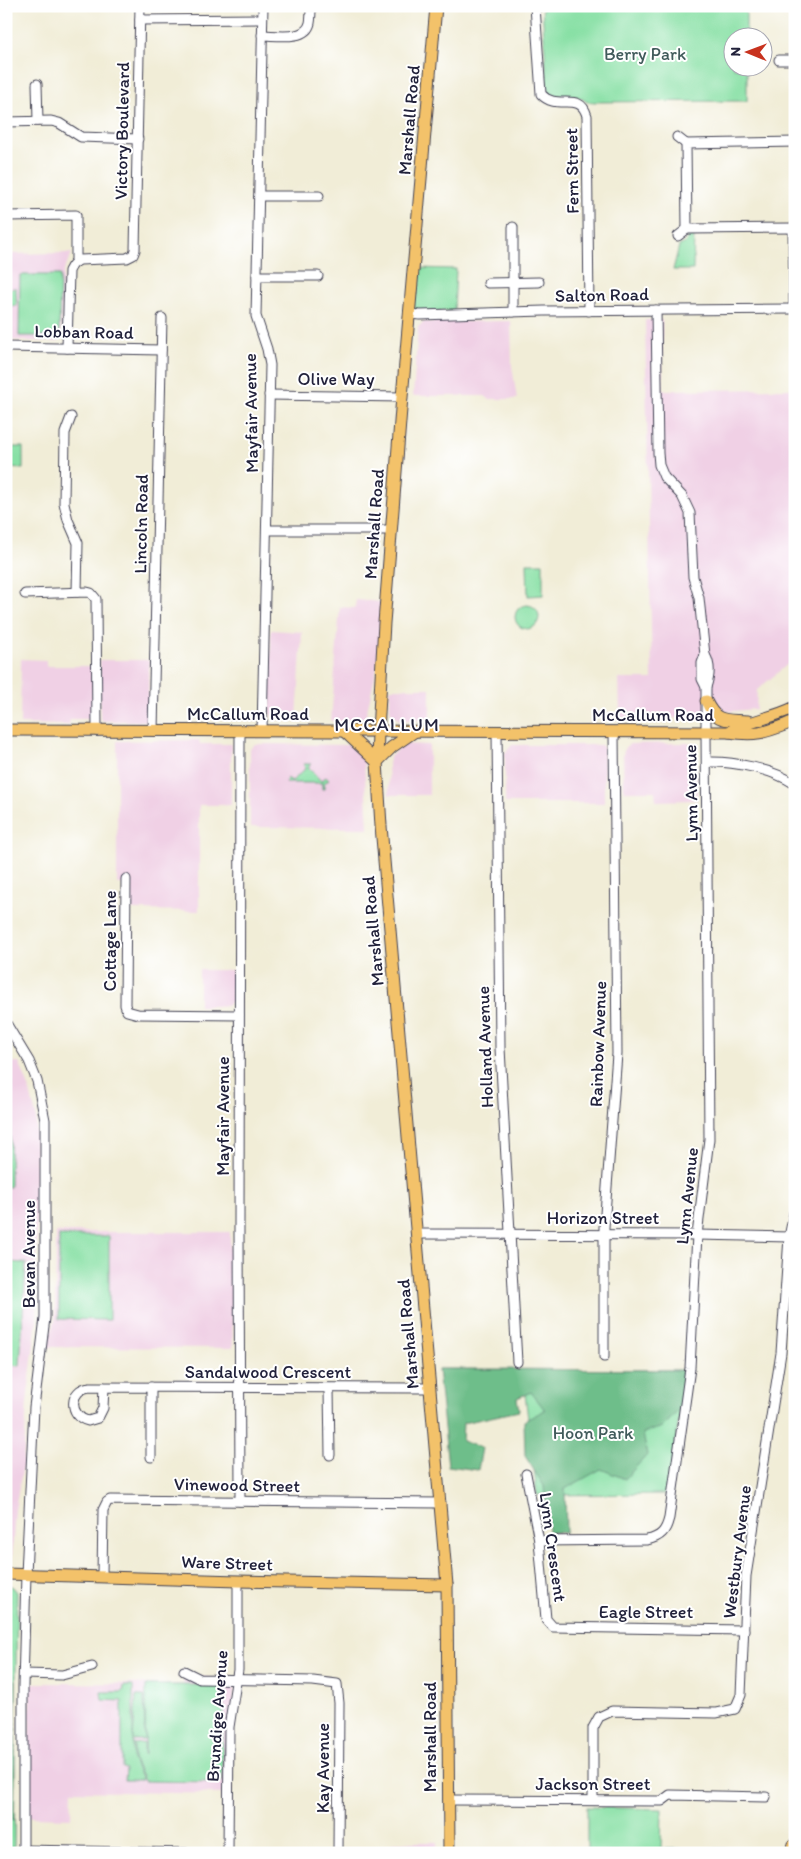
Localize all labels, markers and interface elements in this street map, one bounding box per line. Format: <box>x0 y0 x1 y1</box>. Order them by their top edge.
north arrow <box>724 28 774 78</box>
park label: Berry Park <box>604 43 686 65</box>
text: N <box>727 47 744 57</box>
street label: Victory Boulevard <box>110 61 134 200</box>
street label: Marshall Road <box>393 64 425 176</box>
street label: Fern Street <box>560 128 584 214</box>
street label: Salton Road <box>555 283 649 307</box>
street label: Lobban Road <box>34 320 134 344</box>
street label: Mayfair Avenue <box>239 353 263 473</box>
street label: Olive Way <box>298 368 375 390</box>
street label: Marshall Road <box>359 468 389 580</box>
street label: Lincoln Road <box>129 474 153 574</box>
street label: McCallum Road <box>187 703 309 725</box>
street label: McCallum Road <box>592 704 714 726</box>
district label: MCCALLUM <box>334 713 440 736</box>
street label: Lynn Avenue <box>679 744 703 842</box>
street label: Marshall Road <box>357 875 389 987</box>
street label: Cottage Lane <box>99 890 121 992</box>
street label: Rainbow Avenue <box>585 981 611 1107</box>
street label: Holland Avenue <box>472 986 498 1108</box>
street label: Mayfair Avenue <box>212 1056 234 1176</box>
street label: Lynn Avenue <box>671 1146 703 1246</box>
street label: Bevan Avenue <box>18 1200 40 1308</box>
street label: Horizon Street <box>547 1207 660 1229</box>
street label: Marshall Road <box>392 1278 424 1390</box>
street label: Sandalwood Crescent <box>185 1361 352 1383</box>
park label: Hoon Park <box>553 1422 634 1444</box>
street label: Vinewood Street <box>174 1473 300 1497</box>
street label: Westbury Avenue <box>718 1484 756 1620</box>
street label: Lynn Crescent <box>534 1491 572 1603</box>
street label: Ware Street <box>181 1550 274 1576</box>
street label: Eagle Street <box>599 1601 693 1623</box>
street label: Brundige Avenue <box>201 1649 233 1783</box>
street label: Marshall Road <box>419 1682 441 1792</box>
street label: Kay Avenue <box>312 1723 334 1813</box>
street label: Jackson Street <box>536 1773 651 1795</box>

